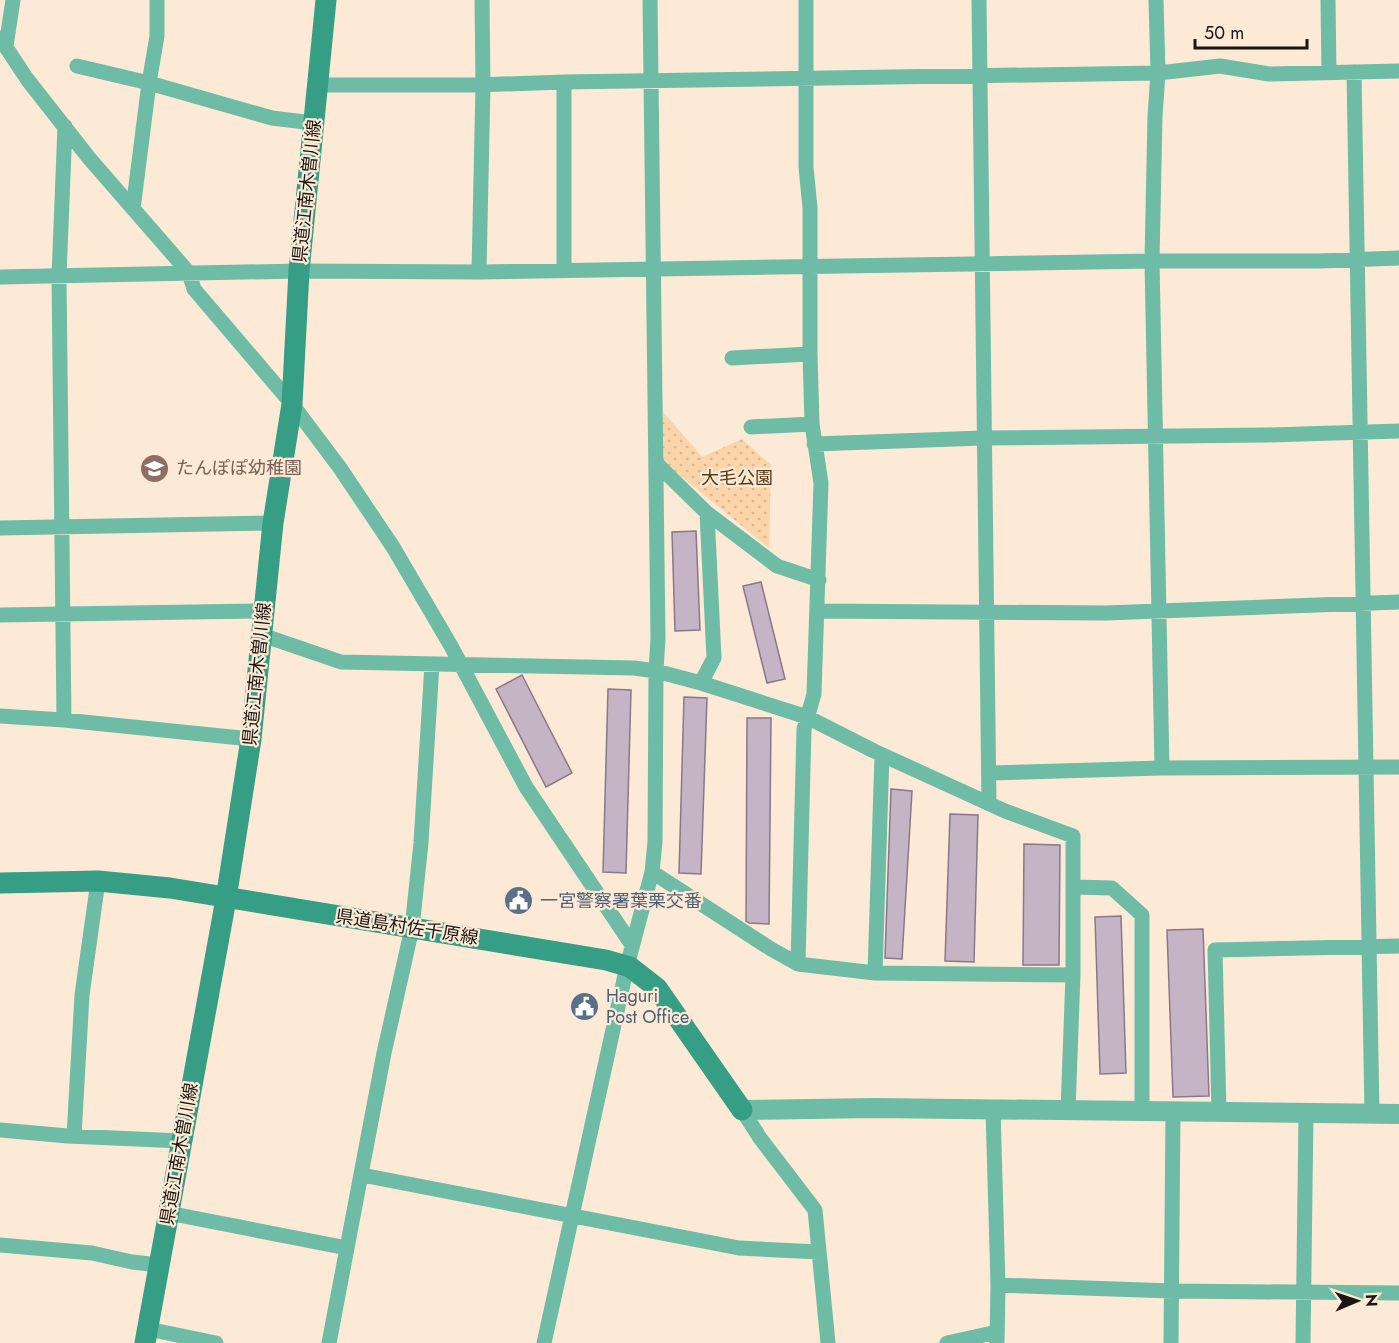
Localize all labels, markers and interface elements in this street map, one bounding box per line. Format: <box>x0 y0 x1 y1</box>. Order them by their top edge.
scale bar <box>1195 12 1308 50</box>
text: 50 m <box>1204 20 1244 46</box>
street label: 県道江南木曽川線 <box>287 118 327 264</box>
school or university icon: たんぽぽ幼稚園 <box>139 452 171 484</box>
place label: たんぽぽ幼稚園 <box>176 455 302 481</box>
park label: 大毛公園 <box>701 465 773 491</box>
street label: 県道江南木曽川線 <box>237 601 277 747</box>
public building icon: 一宮警察署葉栗交番 <box>503 885 535 917</box>
place label: 一宮警察署葉栗交番 <box>540 888 702 914</box>
street label: 県道島村佐千原線 <box>334 903 480 951</box>
place label: Haguri Post Office <box>606 983 689 1030</box>
public building icon: Haguri Post Office <box>569 990 601 1022</box>
street label: 県道江南木曽川線 <box>154 1081 204 1227</box>
north arrow <box>1327 1271 1387 1331</box>
text: N <box>1360 1294 1383 1307</box>

